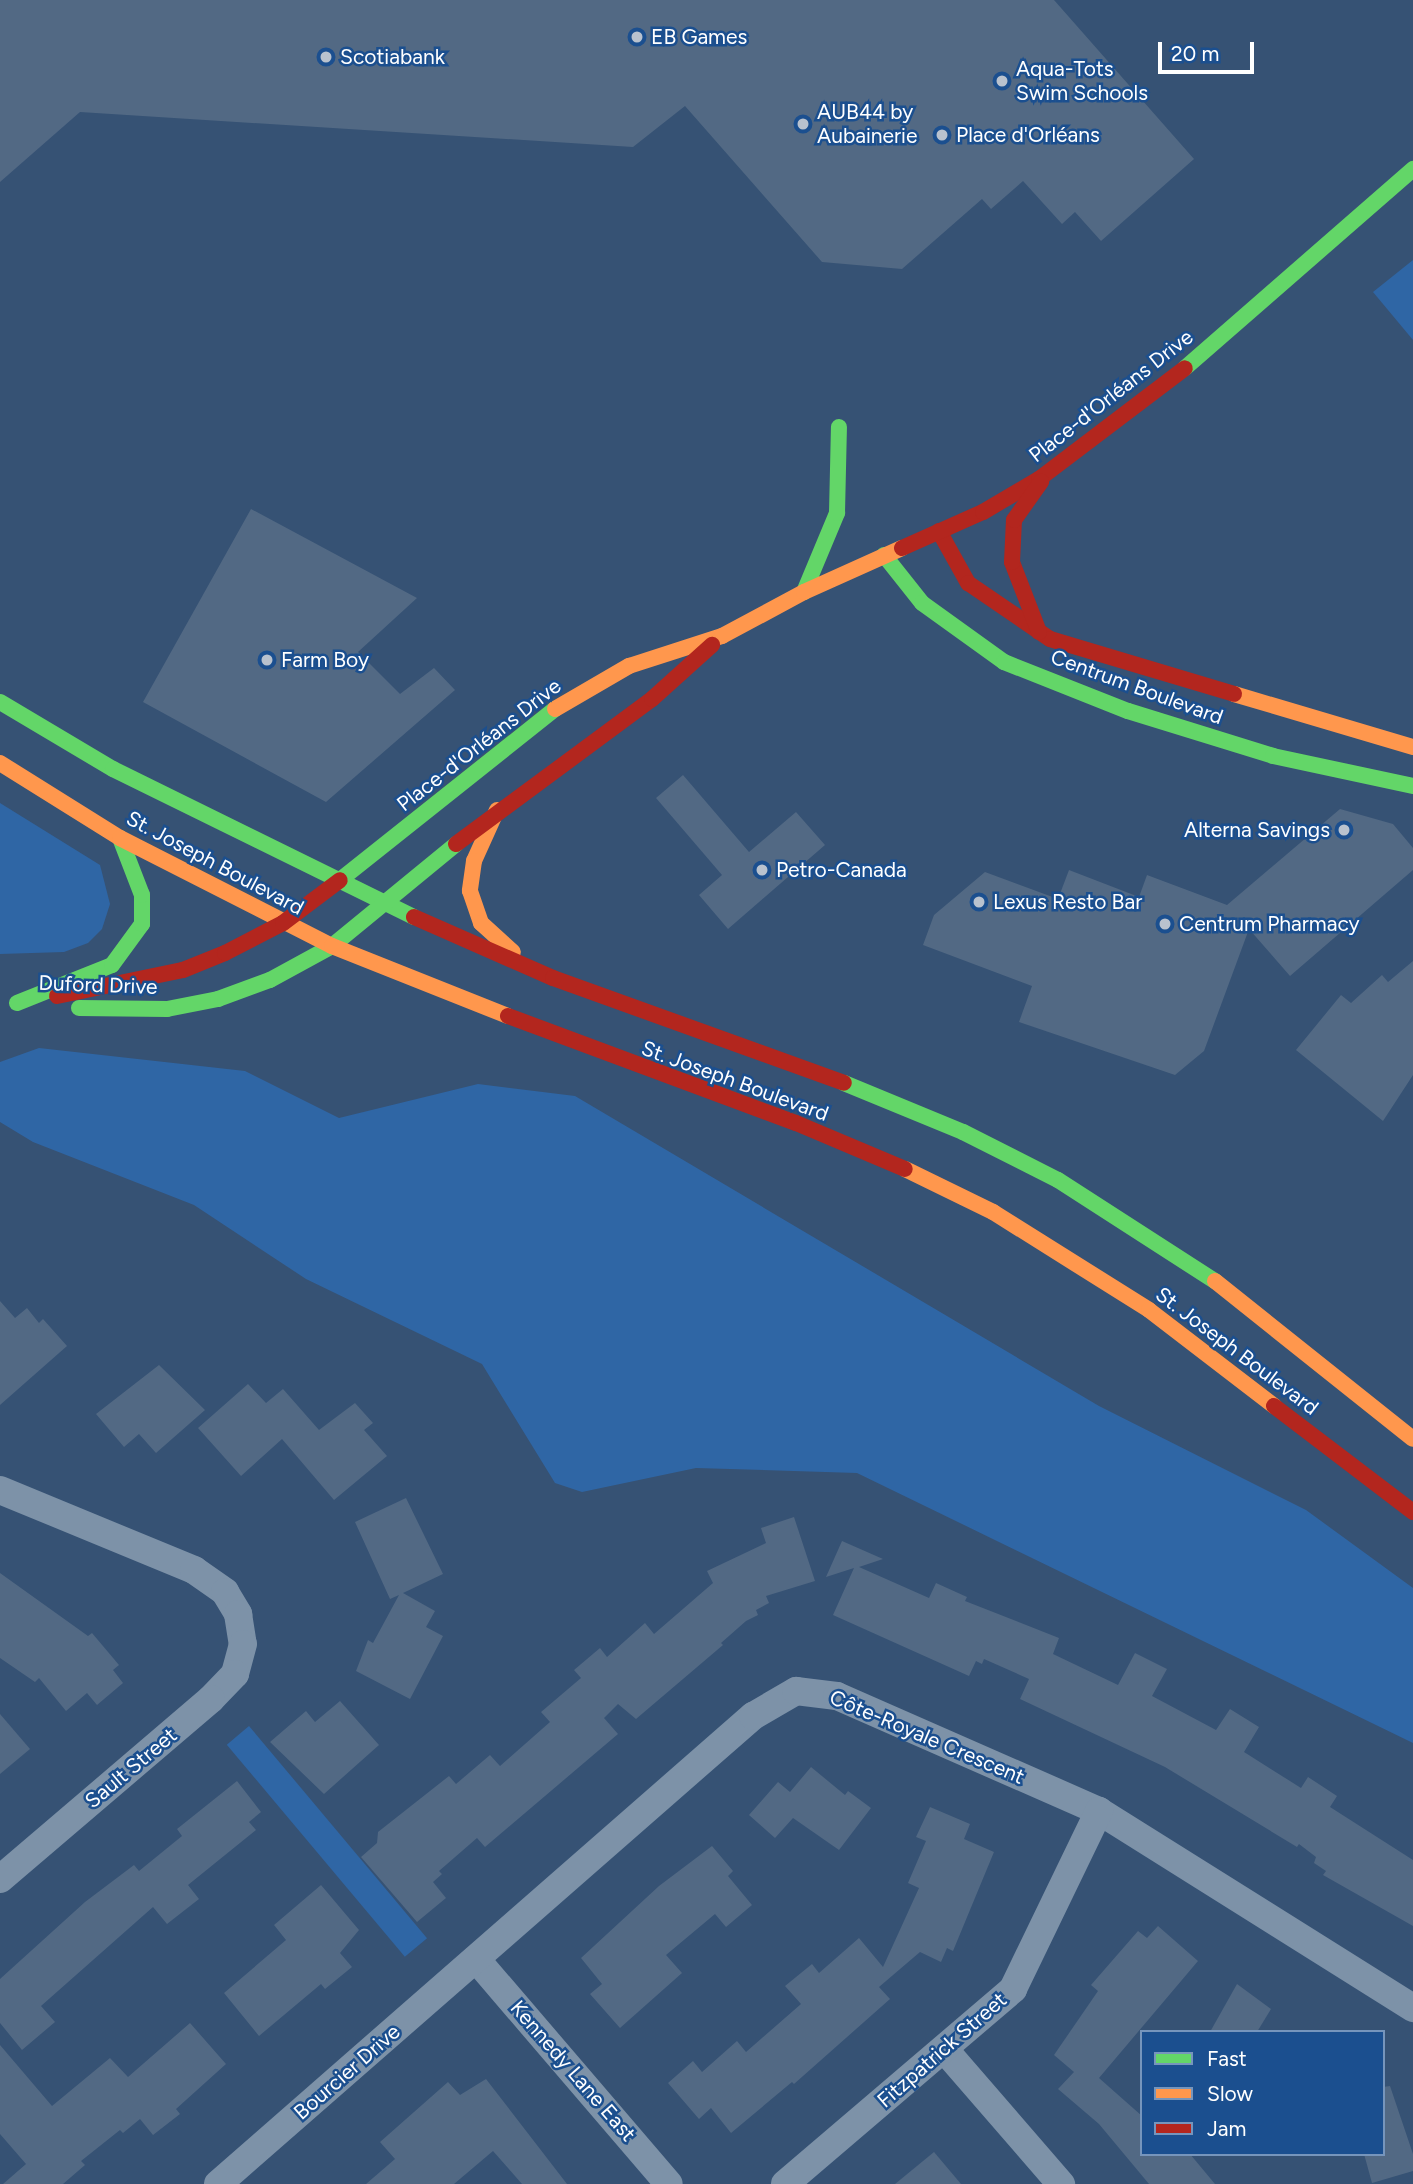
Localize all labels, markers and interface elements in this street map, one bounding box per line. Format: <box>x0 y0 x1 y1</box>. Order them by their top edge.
place label: EB Games <box>651 24 747 50</box>
scale bar <box>1161 28 1257 72</box>
marker: EB Games <box>629 29 645 45</box>
text: 20 m <box>1171 41 1219 66</box>
place label: Scotiabank <box>340 44 445 70</box>
marker: Scotiabank <box>318 49 334 65</box>
place label: Aqua-Tots Swim Schools <box>1016 56 1148 106</box>
marker: Aqua-Tots Swim Schools <box>994 73 1010 89</box>
place label: AUB44 by Aubainerie <box>817 99 917 149</box>
marker: AUB44 by Aubainerie <box>795 116 811 132</box>
place label: Place d'Orléans <box>956 122 1100 148</box>
marker: Place d'Orléans <box>934 127 950 143</box>
street label: Place-d'Orléans Drive <box>1024 324 1198 468</box>
street label: Centrum Boulevard <box>1047 644 1227 730</box>
place label: Farm Boy <box>281 647 369 673</box>
marker: Farm Boy <box>259 652 275 668</box>
street label: Place-d'Orléans Drive <box>392 673 566 817</box>
street label: St. Joseph Boulevard <box>122 806 308 920</box>
place label: Alterna Savings <box>1184 817 1330 843</box>
marker: Alterna Savings <box>1336 822 1352 838</box>
place label: Petro-Canada <box>776 857 907 883</box>
marker: Petro-Canada <box>754 862 770 878</box>
place label: Lexus Resto Bar <box>993 889 1142 915</box>
marker: Lexus Resto Bar <box>971 894 987 910</box>
place label: Centrum Pharmacy <box>1179 911 1360 937</box>
marker: Centrum Pharmacy <box>1157 916 1173 932</box>
street label: Duford Drive <box>38 970 158 1000</box>
street label: St. Joseph Boulevard <box>638 1035 832 1127</box>
street label: St. Joseph Boulevard <box>1151 1282 1323 1420</box>
street label: Côte-Royale Crescent <box>826 1685 1028 1789</box>
street label: Sault Street <box>80 1722 182 1814</box>
street label: Fitzpatrick Street <box>872 1987 1012 2113</box>
street label: Kennedy Lane East <box>505 1995 641 2147</box>
street label: Bourcier Drive <box>289 2019 405 2125</box>
legend <box>1140 2030 1385 2156</box>
text: Fast <box>1207 2046 1247 2071</box>
text: Slow <box>1207 2081 1253 2106</box>
text: Jam <box>1207 2116 1246 2141</box>

